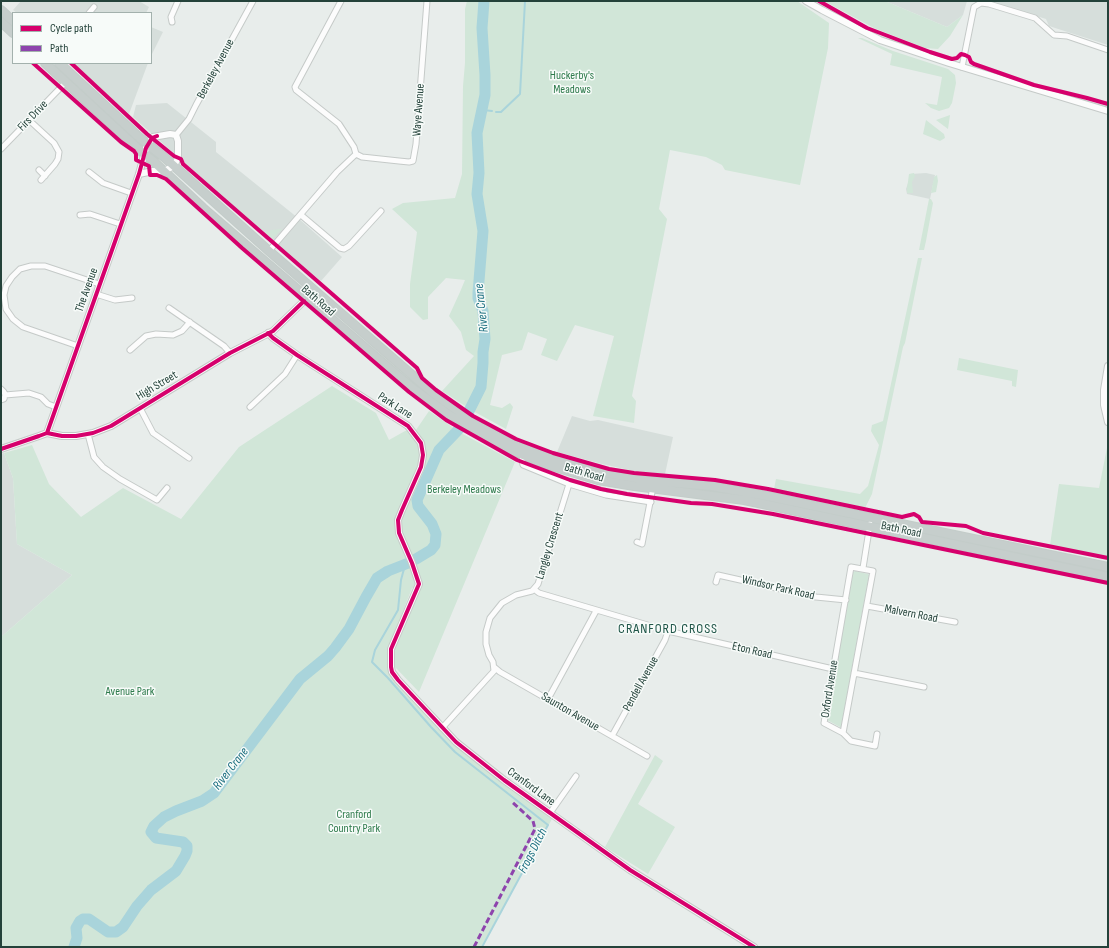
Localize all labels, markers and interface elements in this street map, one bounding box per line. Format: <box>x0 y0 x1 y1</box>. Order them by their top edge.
legend <box>12 12 152 64</box>
text: Cycle path <box>50 21 92 36</box>
street label: Berkeley Avenue <box>194 37 238 101</box>
text: Path <box>50 41 68 56</box>
park label: Huckerby's Meadows <box>550 69 594 97</box>
street label: Waye Avenue <box>410 83 428 137</box>
street label: Firs Drive <box>15 98 51 134</box>
street label: The Avenue <box>72 266 102 314</box>
street label: Bath Road <box>298 282 338 320</box>
water label: River Crane <box>472 283 492 333</box>
street label: High Street <box>134 368 180 404</box>
street label: Park Lane <box>375 389 415 423</box>
street label: Bath Road <box>562 460 606 486</box>
park label: Berkeley Meadows <box>427 483 501 497</box>
street label: Langley Crescent <box>533 511 567 581</box>
street label: Bath Road <box>880 519 922 541</box>
street label: Windsor Park Road <box>740 573 816 603</box>
street label: Malvern Road <box>883 602 939 626</box>
district label: CRANFORD CROSS <box>618 621 718 637</box>
street label: Eton Road <box>731 639 773 663</box>
street label: Pendell Avenue <box>620 654 662 714</box>
street label: Oxford Avenue <box>818 659 842 719</box>
park label: Avenue Park <box>106 685 154 699</box>
street label: Saunton Avenue <box>538 690 602 734</box>
water label: River Crane <box>210 745 252 793</box>
street label: Cranford Lane <box>504 765 558 809</box>
park label: Cranford Country Park <box>328 808 380 836</box>
water label: Frogs Ditch <box>515 826 551 876</box>

